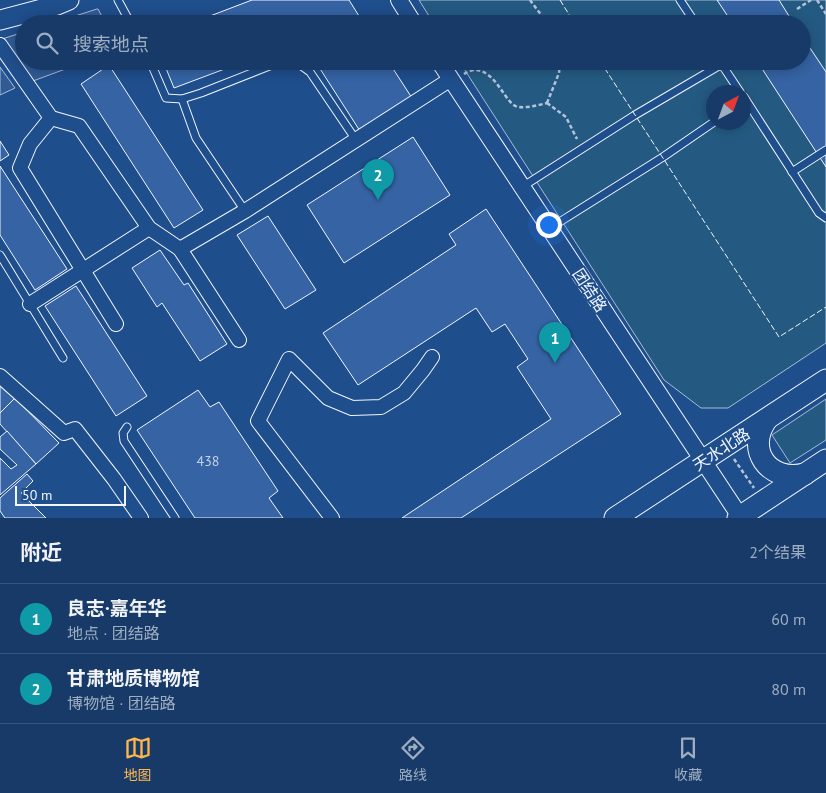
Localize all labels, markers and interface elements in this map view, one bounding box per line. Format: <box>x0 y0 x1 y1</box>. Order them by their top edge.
search box <box>15 15 811 70</box>
icon: search <box>33 29 61 57</box>
text: 搜索地点 <box>73 32 149 56</box>
north arrow <box>706 85 751 130</box>
pin: 2 <box>362 159 394 200</box>
your location <box>536 212 562 238</box>
street label: 团结路 <box>569 264 611 316</box>
pin: 1 <box>539 322 571 363</box>
street label: 天水北路 <box>689 423 753 475</box>
house number: 438 <box>197 452 219 470</box>
scale bar <box>15 483 126 506</box>
text: 50 m <box>22 486 52 504</box>
text: 附近 <box>20 539 62 566</box>
text: 2个结果 <box>749 542 806 562</box>
text: 良志·嘉年华 <box>67 596 167 620</box>
text: 1 <box>31 609 41 629</box>
text: 60 m <box>771 609 806 629</box>
text: 地点 · 团结路 <box>67 623 160 643</box>
text: 甘肃地质博物馆 <box>67 666 200 690</box>
text: 2 <box>31 679 41 699</box>
text: 80 m <box>771 679 806 699</box>
text: 博物馆 · 团结路 <box>67 693 176 713</box>
tab: 地图 <box>124 734 152 784</box>
tab: 路线 <box>399 734 427 784</box>
tab: 收藏 <box>674 734 702 784</box>

